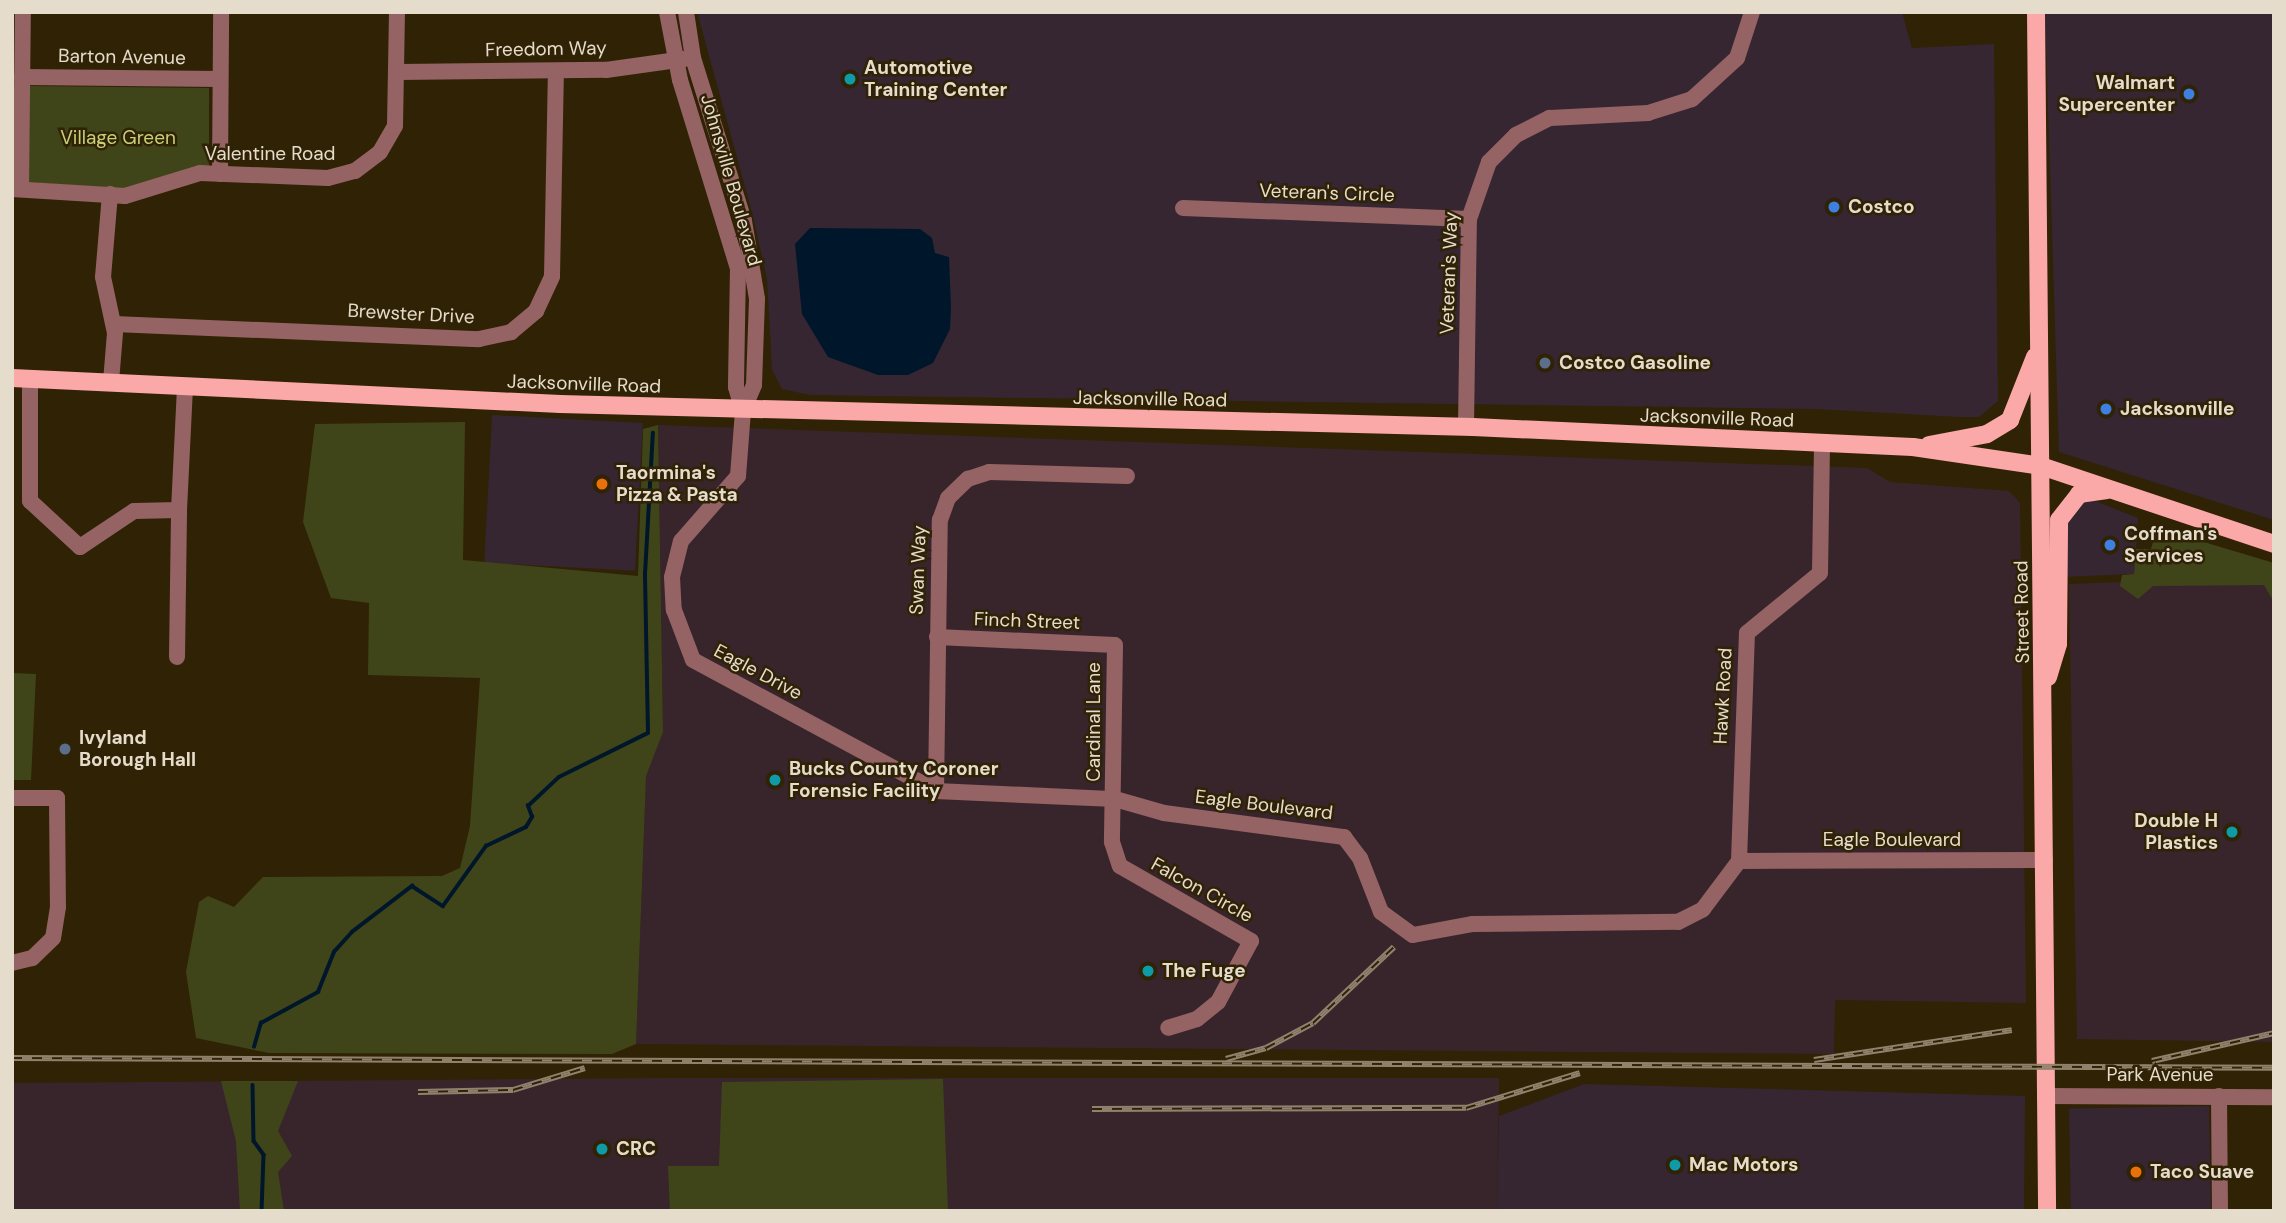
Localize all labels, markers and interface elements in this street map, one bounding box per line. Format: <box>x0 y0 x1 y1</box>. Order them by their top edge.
street label: Freedom Way <box>485 37 607 61</box>
street label: Barton Avenue <box>58 44 186 70</box>
place label: Automotive Training Center <box>864 57 1007 101</box>
marker: Automotive Training Center <box>842 71 858 87</box>
place label: Walmart Supercenter <box>2058 72 2175 116</box>
marker: Walmart Supercenter <box>2181 86 2197 102</box>
street label: Johnsville Boulevard <box>696 92 766 268</box>
park label: Village Green <box>60 127 176 149</box>
street label: Valentine Road <box>205 143 335 165</box>
street label: Veteran's Circle <box>1259 179 1395 207</box>
place label: Costco <box>1848 196 1915 218</box>
marker: Costco <box>1826 199 1842 215</box>
street label: Veteran's Way <box>1435 211 1463 335</box>
street label: Brewster Drive <box>347 299 475 329</box>
place label: Costco Gasoline <box>1559 352 1711 374</box>
marker: Costco Gasoline <box>1537 355 1553 371</box>
street label: Jacksonville Road <box>506 370 662 398</box>
street label: Jacksonville Road <box>1073 386 1227 412</box>
place label: Jacksonville <box>2120 398 2234 420</box>
marker: Jacksonville <box>2098 401 2114 417</box>
street label: Jacksonville Road <box>1639 404 1795 432</box>
place label: Taormina's Pizza & Pasta <box>616 462 738 506</box>
marker: Taormina's Pizza & Pasta <box>594 476 610 492</box>
place label: Coffman's Services <box>2124 523 2217 567</box>
street label: Swan Way <box>905 525 931 615</box>
marker: Coffman's Services <box>2102 537 2118 553</box>
street label: Street Road <box>2010 560 2034 664</box>
street label: Finch Street <box>973 608 1081 634</box>
street label: Eagle Drive <box>710 639 806 705</box>
street label: Hawk Road <box>1709 647 1737 745</box>
street label: Cardinal Lane <box>1083 662 1105 782</box>
place label: Ivyland Borough Hall <box>79 727 196 771</box>
marker: Ivyland Borough Hall <box>57 741 73 757</box>
place label: Bucks County Coroner Forensic Facility <box>789 758 998 802</box>
marker: Bucks County Coroner Forensic Facility <box>767 772 783 788</box>
street label: Eagle Boulevard <box>1194 785 1334 825</box>
place label: Double H Plastics <box>2134 810 2218 854</box>
marker: Double H Plastics <box>2224 824 2240 840</box>
street label: Eagle Boulevard <box>1823 829 1961 851</box>
street label: Falcon Circle <box>1147 853 1257 927</box>
place label: The Fuge <box>1162 960 1246 982</box>
marker: The Fuge <box>1140 963 1156 979</box>
street label: Park Avenue <box>2106 1064 2214 1086</box>
place label: CRC <box>616 1138 656 1160</box>
marker: CRC <box>594 1141 610 1157</box>
place label: Mac Motors <box>1689 1154 1798 1176</box>
marker: Mac Motors <box>1667 1157 1683 1173</box>
place label: Taco Suave <box>2150 1161 2254 1183</box>
marker: Taco Suave <box>2128 1164 2144 1180</box>

